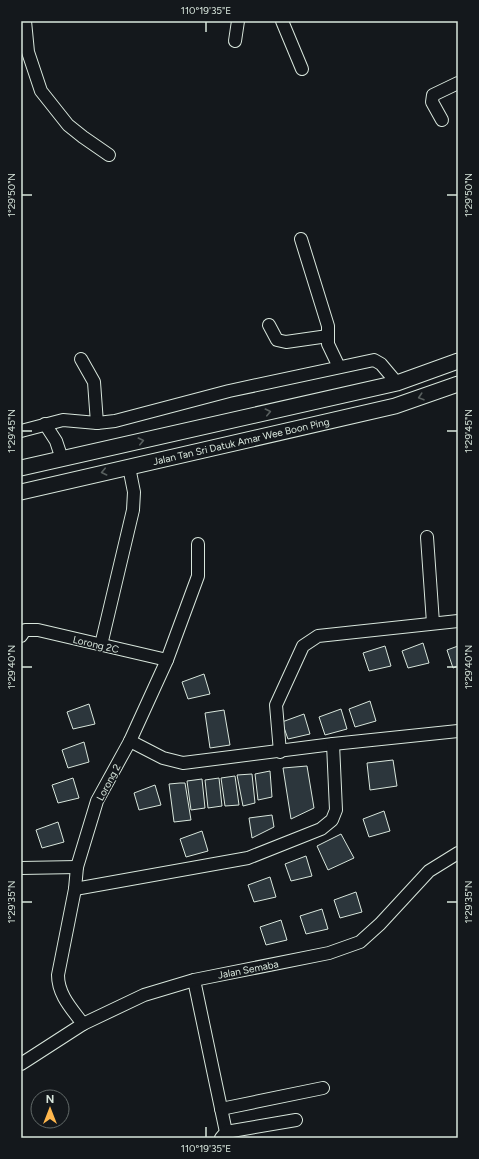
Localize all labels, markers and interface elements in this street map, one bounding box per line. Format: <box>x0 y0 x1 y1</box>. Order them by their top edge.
text: 110°19'35"E <box>181 4 231 17</box>
text: 1°29'50"N <box>5 173 18 217</box>
text: 1°29'50"N <box>462 173 475 217</box>
one-way arrow <box>418 392 425 401</box>
text: 1°29'45"N <box>5 409 18 453</box>
one-way arrow <box>265 409 271 417</box>
text: 1°29'45"N <box>462 409 475 453</box>
street label: Jalan Tan Sri Datuk Amar Wee Boon Ping <box>152 415 331 468</box>
one-way arrow <box>138 437 144 445</box>
one-way arrow <box>101 468 108 476</box>
street label: Lorong 2C <box>72 633 120 656</box>
text: 1°29'40"N <box>5 645 18 689</box>
text: 1°29'40"N <box>462 645 475 689</box>
street label: Lorong 2 <box>93 762 124 803</box>
text: 1°29'35"N <box>5 880 18 924</box>
text: 1°29'35"N <box>462 880 475 924</box>
street label: Jalan Semaba <box>217 957 280 982</box>
north arrow <box>30 1089 70 1129</box>
text: N <box>46 1093 54 1106</box>
text: 110°19'35"E <box>181 1142 231 1155</box>

